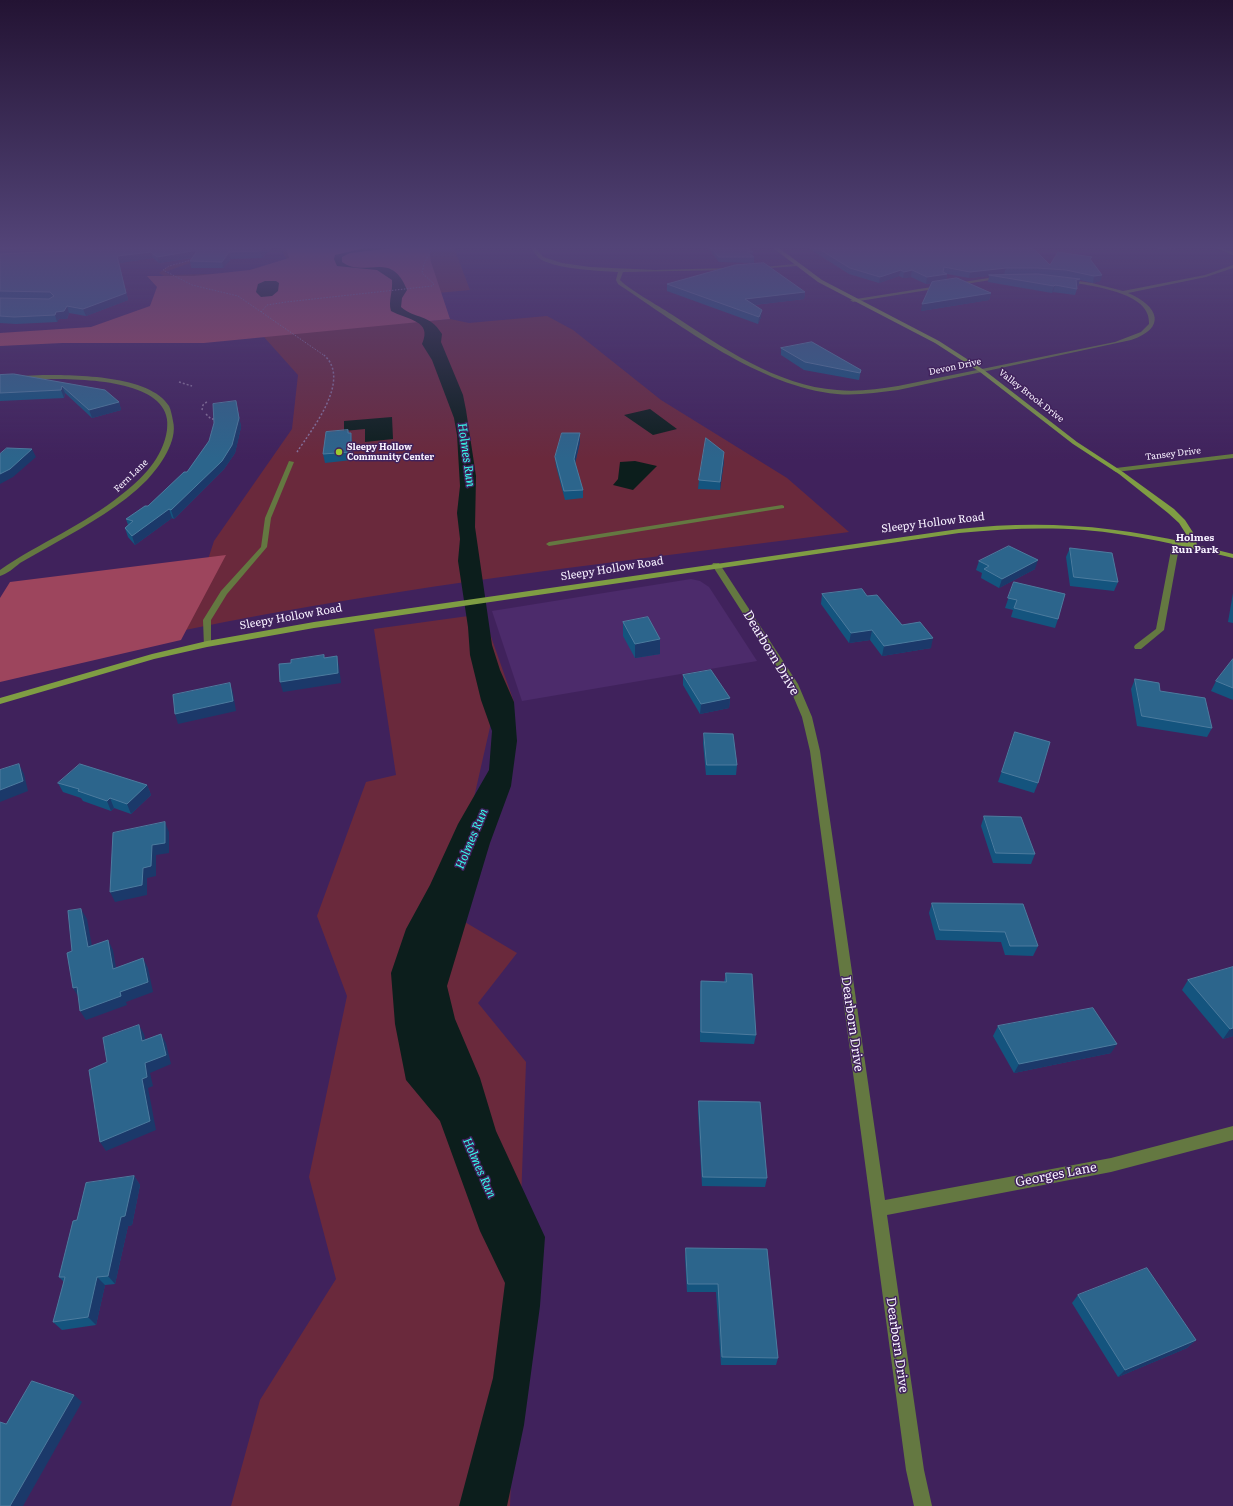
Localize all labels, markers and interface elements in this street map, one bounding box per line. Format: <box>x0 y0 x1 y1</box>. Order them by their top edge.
street label: Devon Drive <box>928 356 982 378</box>
street label: Valley Brook Drive <box>996 367 1066 425</box>
water label: Holmes Run <box>454 422 478 488</box>
place label: Sleepy Hollow Community Center <box>347 442 434 463</box>
street label: Tansey Drive <box>1145 445 1201 463</box>
marker: Sleepy Hollow Community Center <box>334 447 344 457</box>
street label: Fern Lane <box>112 457 150 495</box>
street label: Sleepy Hollow Road <box>881 510 985 536</box>
district label: Holmes Run Park <box>1172 532 1218 556</box>
street label: Sleepy Hollow Road <box>560 554 664 584</box>
street label: Sleepy Hollow Road <box>239 601 343 633</box>
street label: Dearborn Drive <box>740 608 802 698</box>
water label: Holmes Run <box>453 807 491 871</box>
street label: Dearborn Drive <box>838 975 866 1073</box>
water label: Holmes Run <box>459 1136 499 1200</box>
street label: Georges Lane <box>1014 1159 1098 1191</box>
street label: Dearborn Drive <box>883 1296 911 1394</box>

